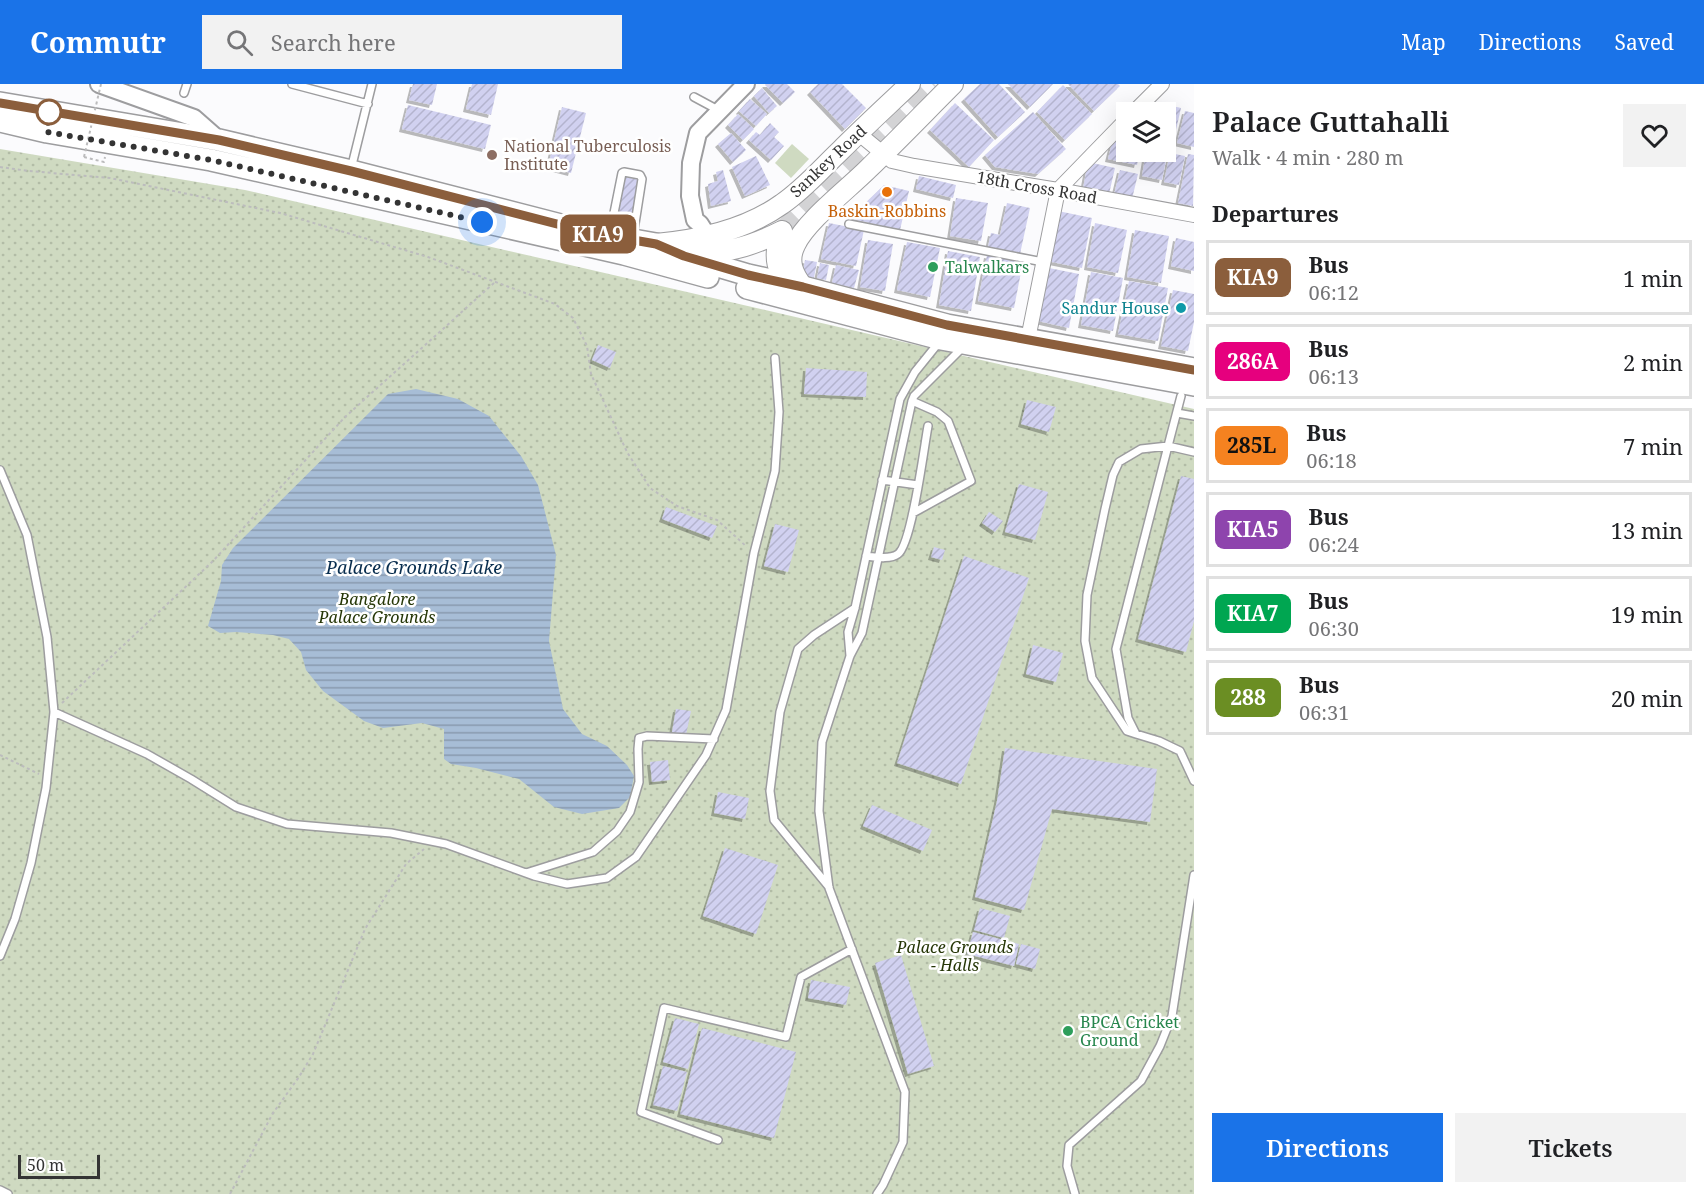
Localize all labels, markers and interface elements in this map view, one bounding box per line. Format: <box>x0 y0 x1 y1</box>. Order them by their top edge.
search box <box>202 15 622 69</box>
text: Commutr <box>30 23 166 61</box>
icon: search <box>223 26 256 59</box>
text: Search here <box>271 27 396 57</box>
text: Map <box>1401 28 1446 56</box>
text: Directions <box>1479 28 1581 56</box>
text: Saved <box>1614 28 1674 56</box>
unlabelled marker <box>36 99 62 125</box>
map controls <box>1116 102 1176 162</box>
button: layers <box>1116 102 1176 162</box>
text: Palace Guttahalli <box>1212 102 1449 140</box>
button: heart <box>1623 104 1686 167</box>
street label: Sankey Road <box>785 120 871 202</box>
place label: National Tuberculosis Institute <box>504 135 671 175</box>
text: Walk · 4 min · 280 m <box>1212 144 1404 171</box>
marker: National Tuberculosis Institute <box>485 148 499 162</box>
street label: 18th Cross Road <box>975 166 1099 208</box>
marker: Baskin-Robbins <box>880 185 894 199</box>
text: Departures <box>1212 198 1339 228</box>
place label: Baskin-Robbins <box>828 200 946 222</box>
your location <box>467 207 497 237</box>
line badge: KIA9 <box>556 214 640 254</box>
text: KIA9 <box>572 220 624 248</box>
text: Bus <box>1309 249 1349 279</box>
place label: Talwalkars <box>945 256 1029 278</box>
marker: Talwalkars <box>926 260 940 274</box>
text: KIA9 <box>1227 263 1279 291</box>
text: 1 min <box>1623 263 1683 293</box>
text: 06:12 <box>1309 279 1359 306</box>
place label: Sandur House <box>1061 297 1169 319</box>
marker: Sandur House <box>1174 301 1188 315</box>
text: Bus <box>1308 333 1348 363</box>
text: 286A <box>1227 347 1278 375</box>
text: 2 min <box>1623 347 1683 377</box>
text: 06:13 <box>1308 363 1359 390</box>
text: Bus <box>1306 417 1346 447</box>
text: 285L <box>1227 431 1276 459</box>
text: 7 min <box>1623 431 1683 461</box>
text: 06:18 <box>1306 447 1357 474</box>
text: Bus <box>1309 501 1349 531</box>
text: KIA5 <box>1227 515 1279 543</box>
text: 13 min <box>1611 515 1683 545</box>
text: 06:24 <box>1309 531 1359 558</box>
water label: Palace Grounds Lake <box>325 555 502 579</box>
text: Bus <box>1309 585 1349 615</box>
park label: Bangalore Palace Grounds <box>318 588 435 628</box>
text: KIA7 <box>1227 599 1279 627</box>
text: 19 min <box>1611 599 1683 629</box>
text: 06:30 <box>1309 615 1359 642</box>
text: Bus <box>1299 669 1339 699</box>
text: 288 <box>1230 683 1266 711</box>
text: 20 min <box>1611 683 1683 713</box>
text: 06:31 <box>1299 699 1349 726</box>
park label: Palace Grounds - Halls <box>896 936 1013 976</box>
place label: BPCA Cricket Ground <box>1080 1011 1179 1051</box>
marker: BPCA Cricket Ground <box>1061 1024 1075 1038</box>
button: Directions <box>1212 1113 1443 1182</box>
button: Tickets <box>1455 1113 1686 1182</box>
scale bar <box>18 1152 100 1180</box>
text: 50 m <box>27 1154 64 1176</box>

